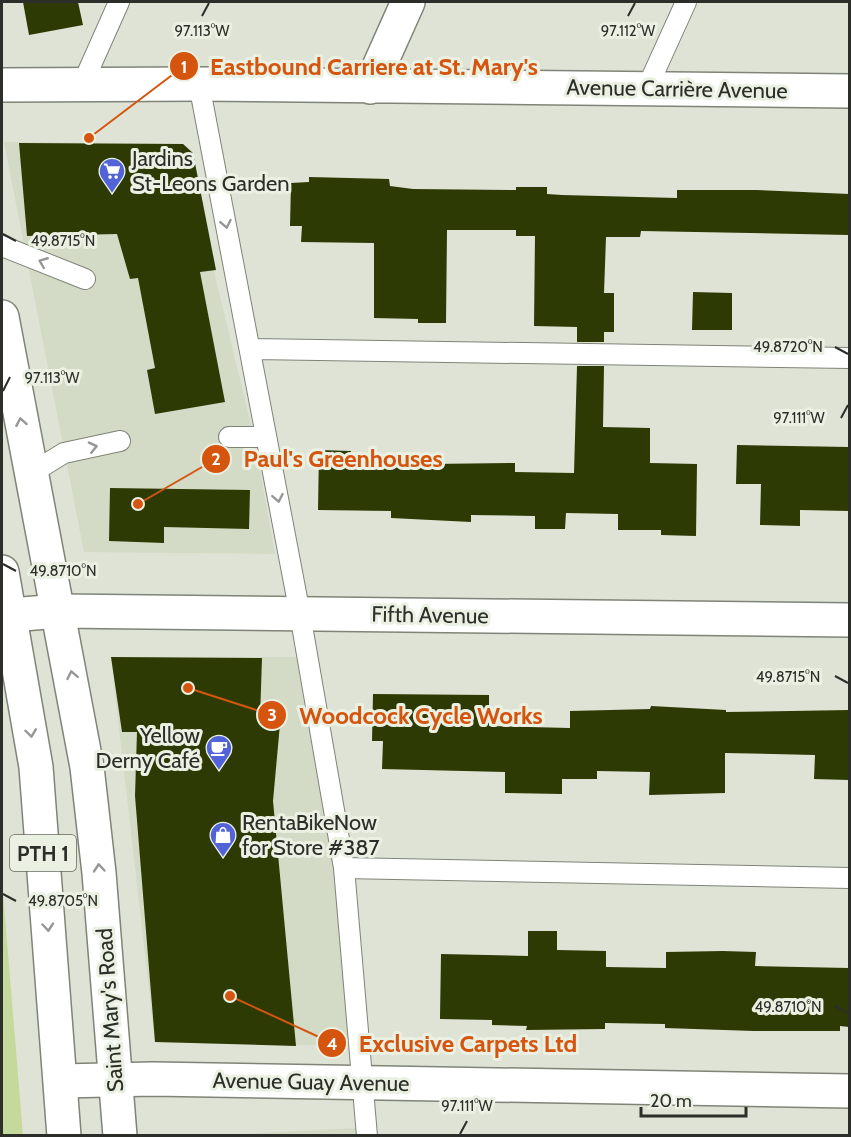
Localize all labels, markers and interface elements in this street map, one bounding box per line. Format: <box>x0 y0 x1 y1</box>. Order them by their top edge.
text: 97.113°W <box>175 22 230 40</box>
text: 97.112°W <box>601 22 656 40</box>
callout: Eastbound Carriere at St. Mary's <box>169 45 550 87</box>
text: Eastbound Carriere at St. Mary's <box>210 52 538 81</box>
text: 1 <box>181 56 187 78</box>
street label: Avenue Carrière Avenue <box>566 74 788 104</box>
place label: Jardins St-Leons Garden <box>131 145 290 197</box>
supermarket icon: Jardins St-Leons Garden <box>97 156 127 194</box>
one-way arrow <box>219 219 232 229</box>
text: 49.8715°N <box>31 232 95 250</box>
one-way arrow <box>38 257 49 269</box>
text: 49.8720°N <box>753 338 823 356</box>
text: 97.113°W <box>25 369 80 387</box>
text: 97.111°W <box>773 409 826 427</box>
one-way arrow <box>15 417 28 427</box>
callout: Paul's Greenhouses <box>201 438 454 480</box>
one-way arrow <box>88 441 98 454</box>
text: Paul's Greenhouses <box>243 444 443 473</box>
text: 2 <box>211 448 221 470</box>
one-way arrow <box>271 493 284 503</box>
text: 49.8710°N <box>30 562 96 580</box>
street label: Fifth Avenue <box>371 600 489 630</box>
text: 49.8715°N <box>756 668 820 686</box>
one-way arrow <box>66 670 79 680</box>
callout: Woodcock Cycle Works <box>257 694 554 736</box>
text: Woodcock Cycle Works <box>299 701 543 730</box>
text: 3 <box>267 704 277 726</box>
place label: Yellow Derny Café <box>96 722 200 774</box>
one-way arrow <box>25 728 37 737</box>
cafe icon: Yellow Derny Café <box>204 733 234 771</box>
place label: RentaBikeNow for Store #387 <box>242 809 380 861</box>
shop icon: RentaBikeNow for Store #387 <box>208 820 238 858</box>
road number: PTH 1 <box>10 835 76 871</box>
one-way arrow <box>93 863 106 872</box>
text: 49.8705°N <box>28 892 98 910</box>
one-way arrow <box>42 923 55 932</box>
street label: Saint Mary's Road <box>91 927 129 1093</box>
text: 49.8710°N <box>755 998 821 1016</box>
callout: Exclusive Carpets Ltd <box>317 1022 589 1064</box>
text: Exclusive Carpets Ltd <box>359 1029 577 1058</box>
text: 4 <box>326 1033 338 1055</box>
street label: Avenue Guay Avenue <box>212 1067 410 1097</box>
scale bar <box>641 1080 746 1118</box>
text: 20 m <box>650 1090 692 1112</box>
text: 97.111°W <box>441 1097 494 1115</box>

